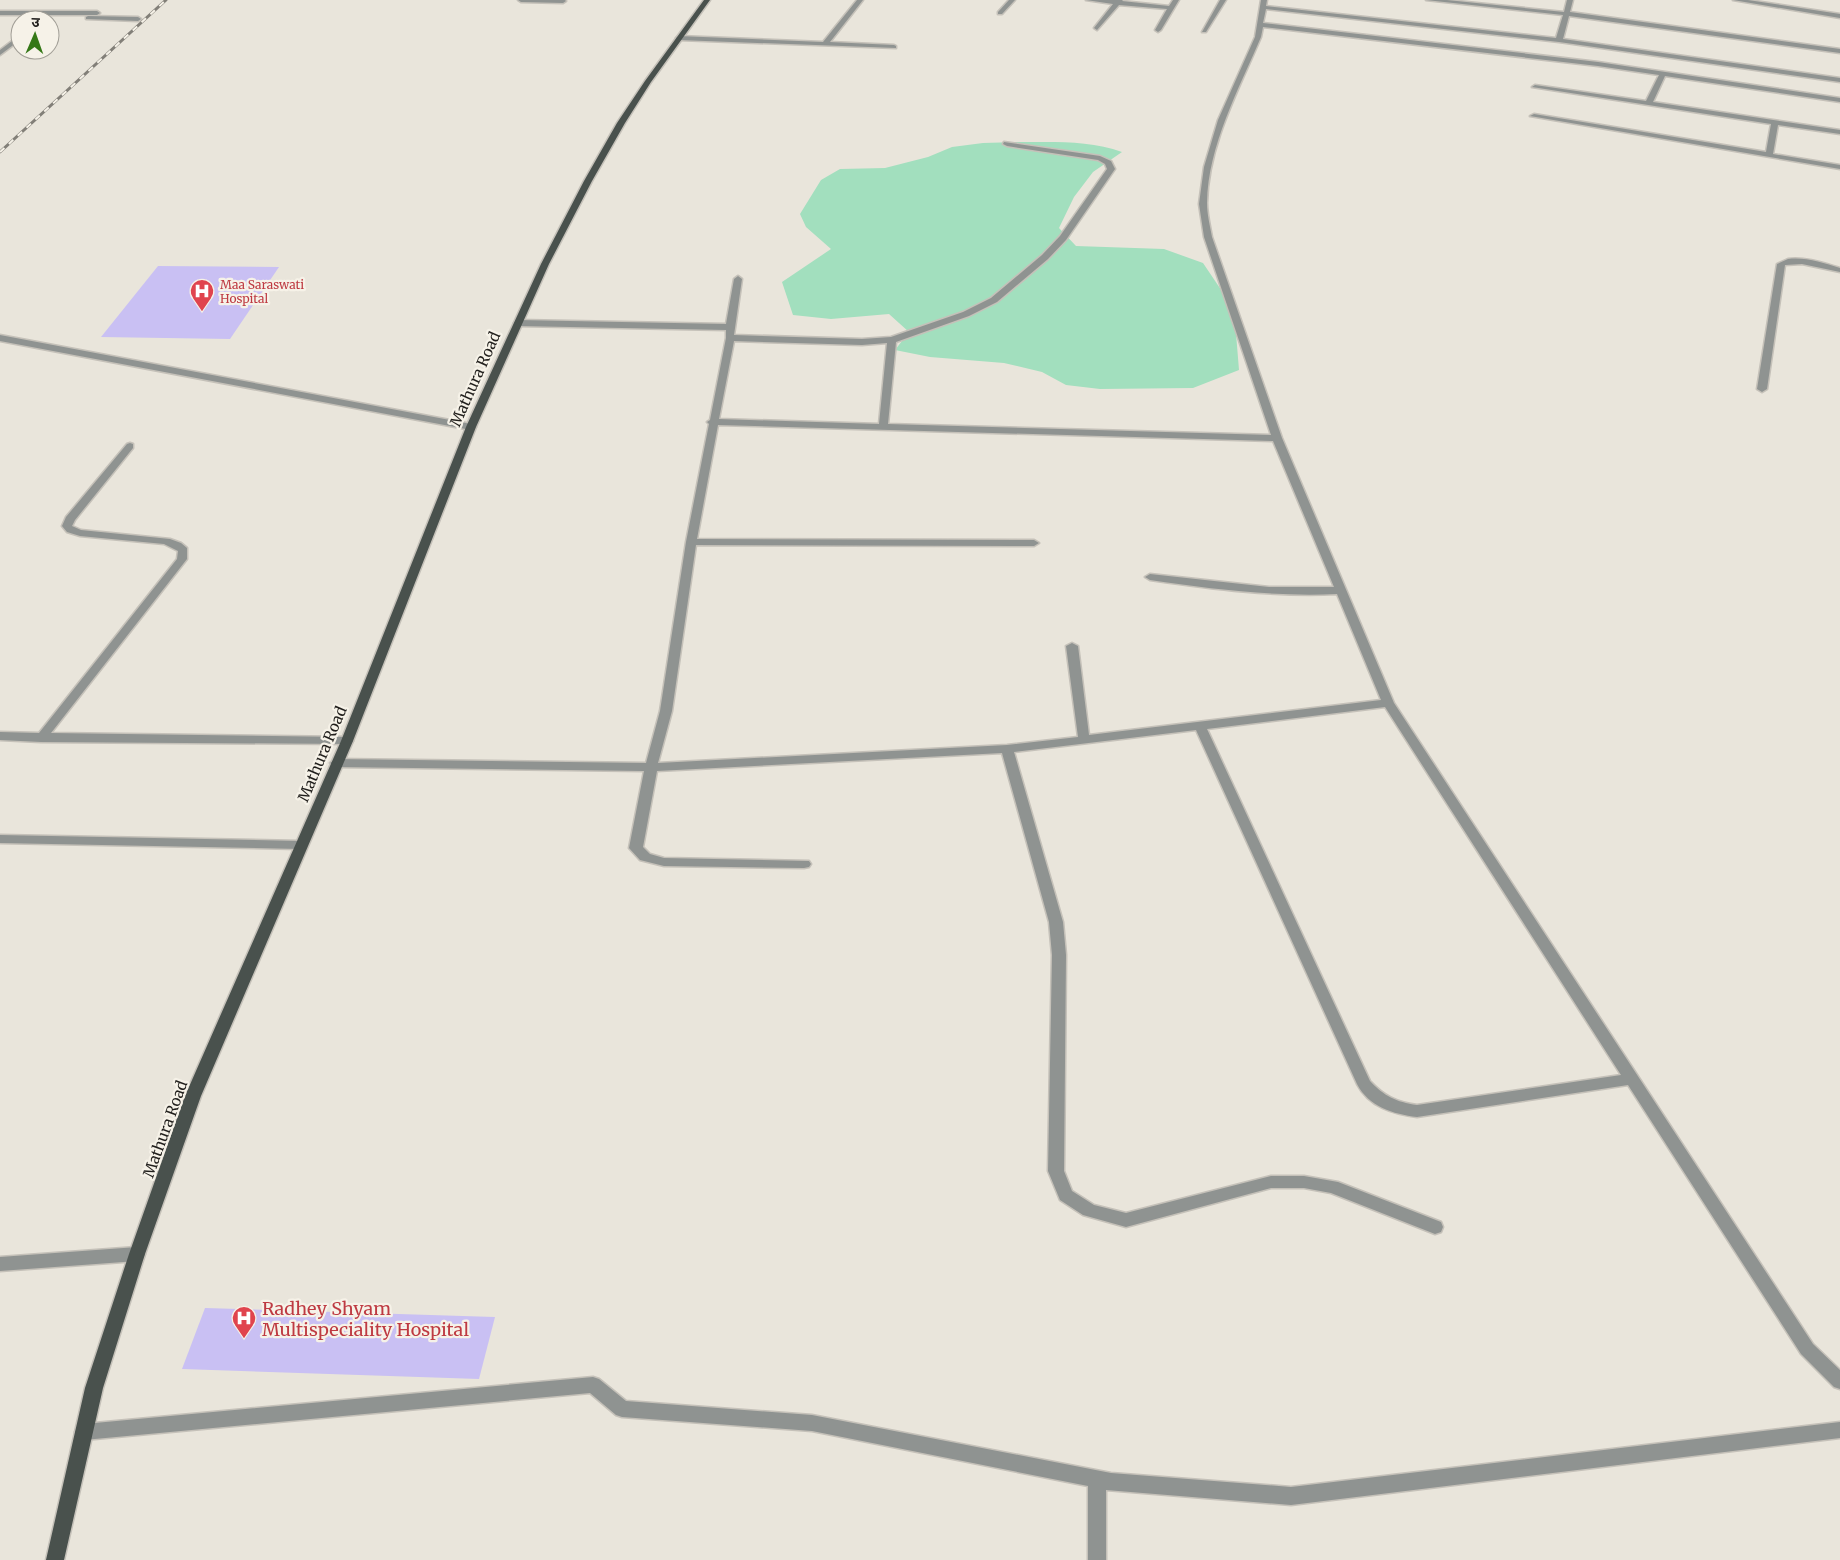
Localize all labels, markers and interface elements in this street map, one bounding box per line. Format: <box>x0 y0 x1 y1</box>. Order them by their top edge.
north arrow <box>10 10 60 60</box>
text: उ <box>31 13 41 31</box>
place label: Maa Saraswati Hospital <box>220 277 304 306</box>
hospital icon: Maa Saraswati Hospital <box>189 278 215 312</box>
street label: Mathura Road <box>446 329 504 429</box>
street label: Mathura Road <box>293 703 351 805</box>
street label: Mathura Road <box>139 1078 191 1180</box>
place label: Radhey Shyam Multispeciality Hospital <box>262 1297 469 1341</box>
hospital icon: Radhey Shyam Multispeciality Hospital <box>231 1305 257 1339</box>

